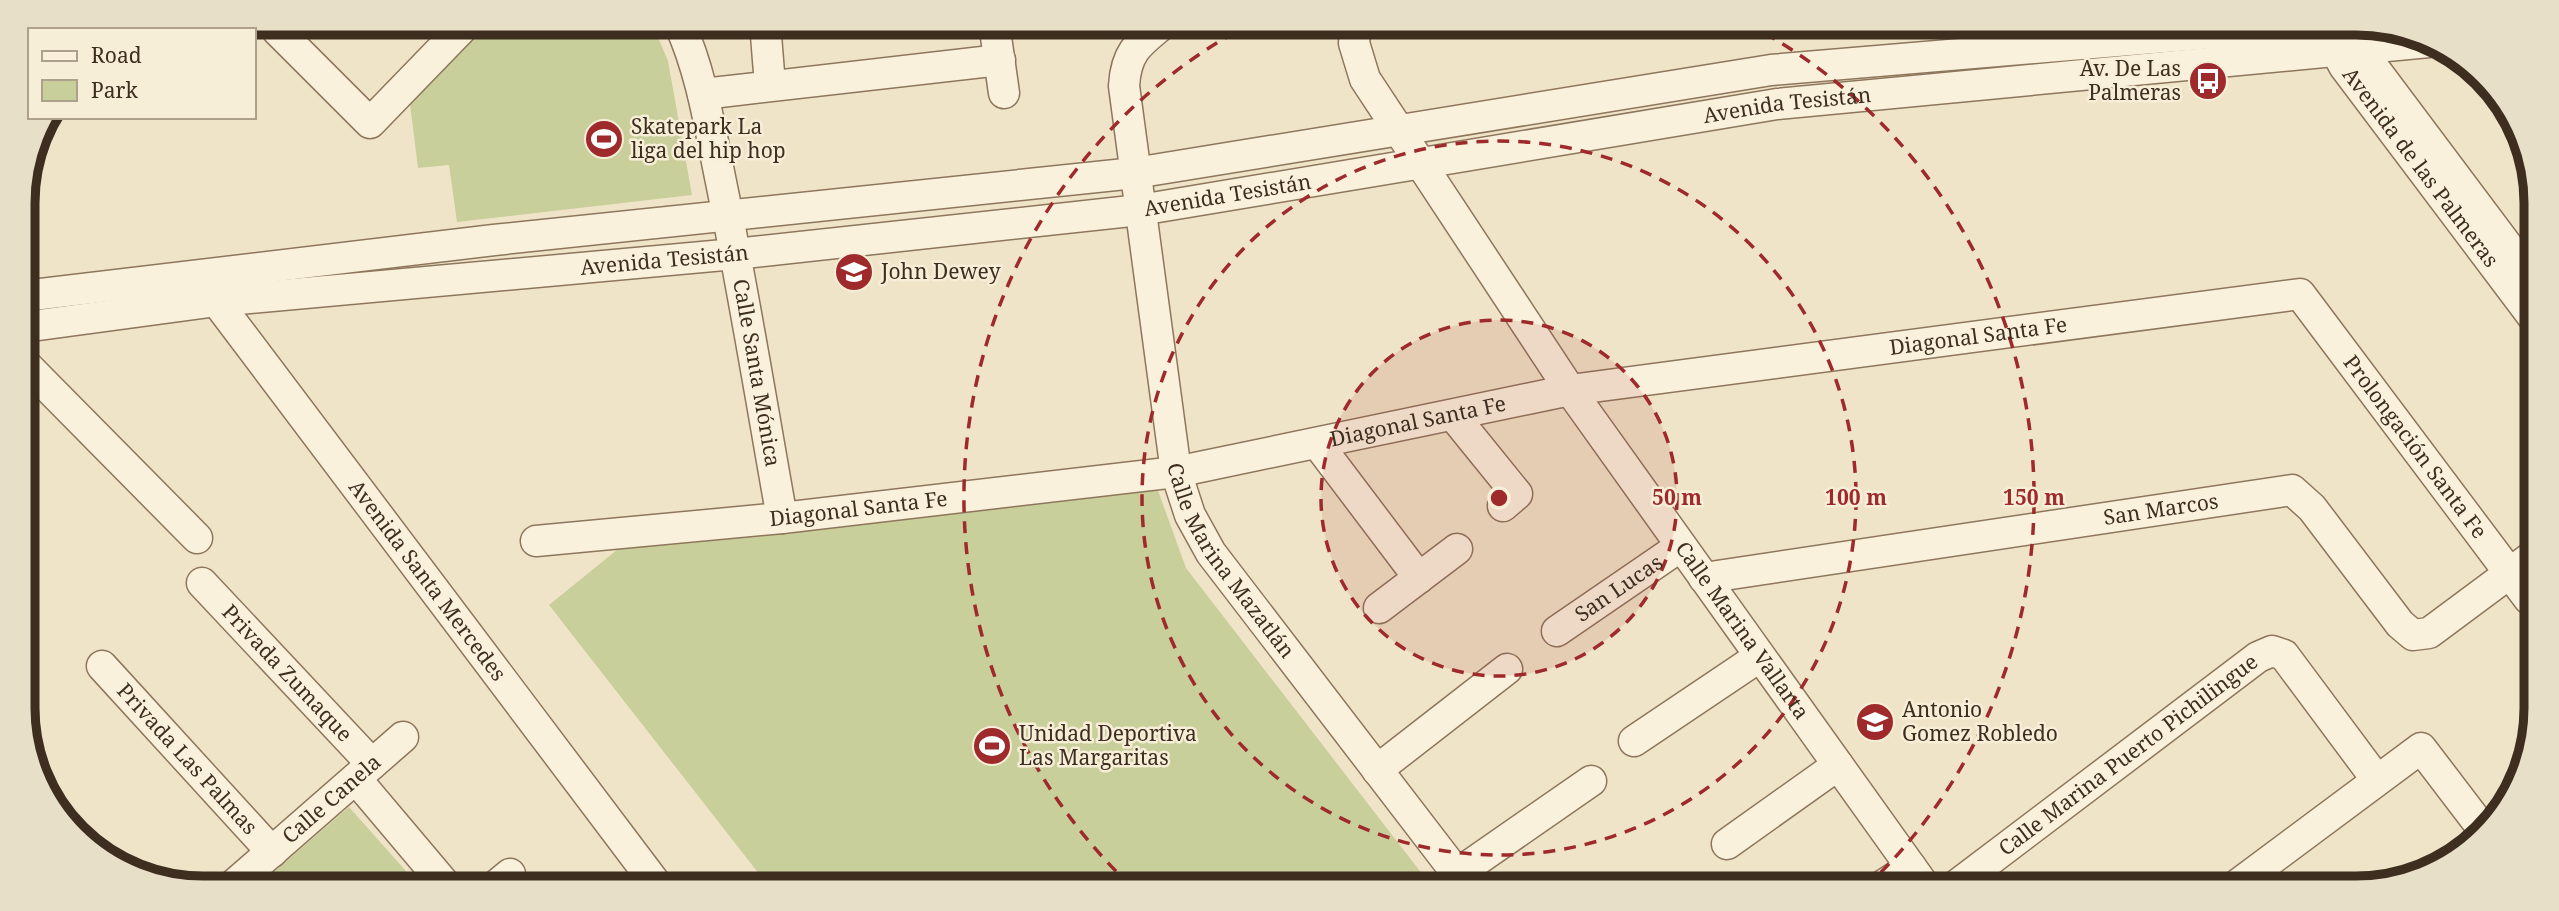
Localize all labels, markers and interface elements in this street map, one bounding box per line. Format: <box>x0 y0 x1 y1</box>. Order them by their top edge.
legend <box>28 28 256 119</box>
text: Road <box>91 41 142 69</box>
place label: Av. De Las Palmeras <box>2080 54 2181 106</box>
bus stop icon: Av. De Las Palmeras <box>2187 60 2229 102</box>
street label: Avenida de las Palmeras <box>2337 61 2505 272</box>
text: Park <box>91 76 138 104</box>
street label: Avenida Tesistán <box>1701 80 1872 129</box>
place label: Skatepark La liga del hip hop <box>631 112 786 164</box>
sports icon: Skatepark La liga del hip hop <box>583 118 625 160</box>
street label: Avenida Tesistán <box>1142 167 1313 222</box>
street label: Avenida Tesistán <box>579 238 750 281</box>
school or university icon: John Dewey <box>833 251 875 293</box>
place label: John Dewey <box>880 257 1001 285</box>
street label: Calle Santa Mónica <box>727 276 788 469</box>
street label: Diagonal Santa Fe <box>1888 310 2069 361</box>
street label: Prolongación Santa Fe <box>2338 349 2494 544</box>
street label: Diagonal Santa Fe <box>1327 389 1508 453</box>
street label: Calle Marina Mazatlán <box>1162 461 1302 664</box>
street label: Avenida Santa Mercedes <box>343 474 513 686</box>
text: 50 m <box>1652 483 1702 511</box>
text: 100 m <box>1825 483 1887 511</box>
text: 150 m <box>2003 483 2065 511</box>
street label: Diagonal Santa Fe <box>768 484 949 532</box>
centre of rings <box>1487 486 1511 510</box>
street label: San Marcos <box>2101 486 2220 531</box>
street label: Calle Marina Vallarta <box>1670 536 1816 725</box>
street label: San Lucas <box>1569 548 1668 628</box>
street label: Privada Zumaque <box>216 598 359 747</box>
street label: Calle Marina Puerto Pichilingue <box>1992 647 2263 862</box>
street label: Privada Las Palmas <box>111 677 264 840</box>
place label: Antonio Gomez Robledo <box>1902 695 2058 747</box>
school or university icon: Antonio Gomez Robledo <box>1854 701 1896 743</box>
place label: Unidad Deportiva Las Margaritas <box>1019 719 1197 771</box>
sports icon: Unidad Deportiva Las Margaritas <box>971 725 1013 767</box>
street label: Calle Canela <box>276 748 386 849</box>

